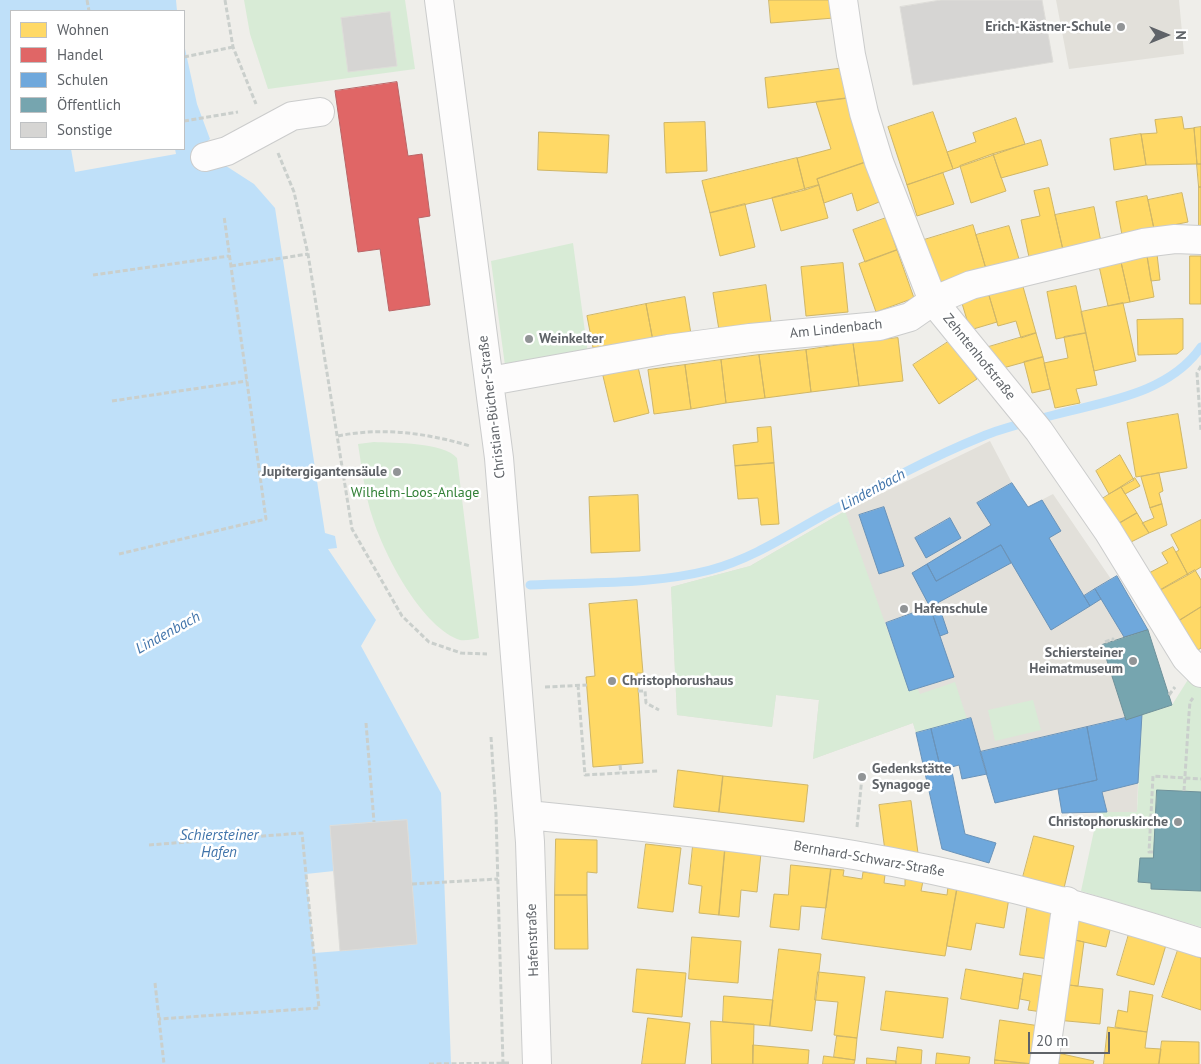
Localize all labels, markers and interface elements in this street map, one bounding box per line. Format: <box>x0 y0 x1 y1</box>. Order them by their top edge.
legend <box>10 10 185 150</box>
north arrow <box>1141 10 1191 60</box>
place label: Erich-Kästner-Schule <box>985 19 1111 35</box>
text: Wohnen <box>57 20 109 39</box>
marker: Erich-Kästner-Schule <box>1115 21 1127 33</box>
text: N <box>1172 30 1190 40</box>
text: Handel <box>57 45 103 64</box>
text: Schulen <box>57 70 108 89</box>
text: Öffentlich <box>57 95 121 114</box>
text: Sonstige <box>57 120 112 139</box>
street label: Zehntenhofstraße <box>939 311 1019 403</box>
street label: Am Lindenbach <box>789 316 883 342</box>
place label: Weinkelter <box>539 331 604 347</box>
marker: Weinkelter <box>523 333 535 345</box>
street label: Christian-Bücher-Straße <box>475 334 509 480</box>
place label: Jupitergigantensäule <box>262 464 387 480</box>
water label: Lindenbach <box>837 465 909 515</box>
marker: Jupitergigantensäule <box>391 466 403 478</box>
park label: Wilhelm-Loos-Anlage <box>351 485 479 501</box>
place label: Hafenschule <box>914 601 988 617</box>
marker: Hafenschule <box>898 603 910 615</box>
water label: Lindenbach <box>133 608 203 658</box>
place label: Schiersteiner Heimatmuseum <box>1029 645 1123 678</box>
marker: Schiersteiner Heimatmuseum <box>1127 655 1139 667</box>
place label: Christophorushaus <box>622 673 733 689</box>
marker: Christophorushaus <box>606 675 618 687</box>
place label: Gedenkstätte Synagoge <box>872 761 951 794</box>
marker: Gedenkstätte Synagoge <box>856 771 868 783</box>
place label: Christophoruskirche <box>1048 814 1168 830</box>
marker: Christophoruskirche <box>1172 816 1184 828</box>
water label: Schiersteiner Hafen <box>180 827 258 862</box>
street label: Bernhard-Schwarz-Straße <box>792 837 946 881</box>
street label: Hafenstraße <box>523 903 543 977</box>
scale bar <box>1031 1022 1114 1054</box>
text: 20 m <box>1036 1031 1069 1050</box>

